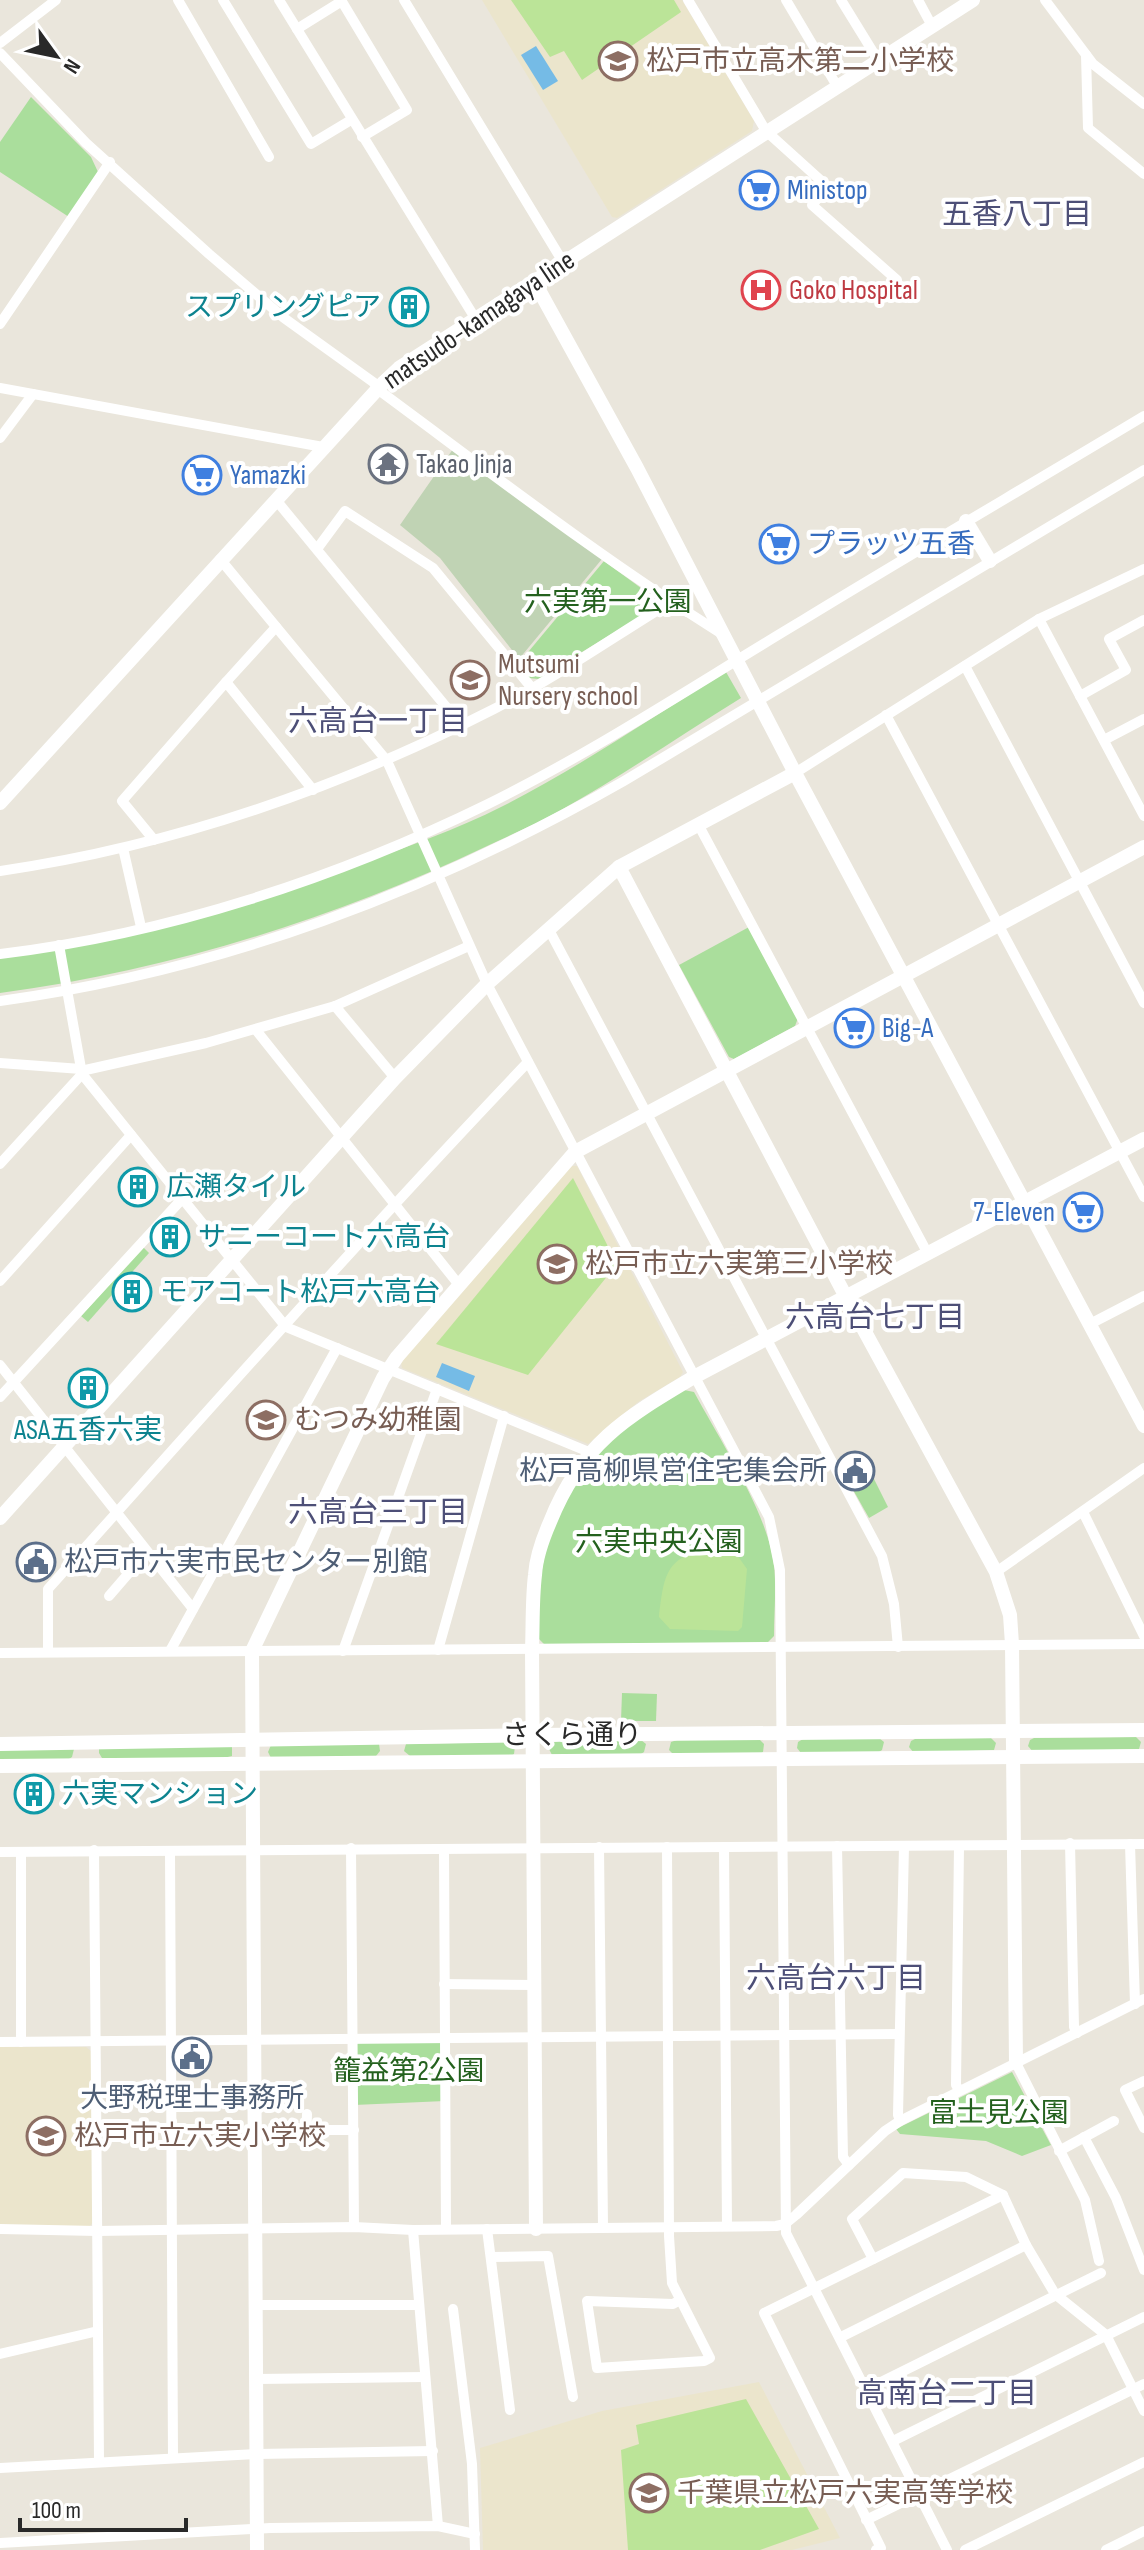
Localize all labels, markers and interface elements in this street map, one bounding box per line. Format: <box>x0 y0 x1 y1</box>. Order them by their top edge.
north arrow <box>16 16 96 96</box>
school or university icon: 松戸市立高木第二小学校 <box>597 40 639 82</box>
place label: 松戸市立高木第二小学校 <box>646 45 954 78</box>
text: N <box>57 54 86 78</box>
supermarket icon: Ministop <box>738 169 780 211</box>
place label: Ministop <box>787 174 868 207</box>
district label: 五香八丁目 <box>942 197 1092 233</box>
street label: matsudo-kamagaya line <box>377 244 581 396</box>
hospital icon: Goko Hospital <box>740 269 782 311</box>
place label: Goko Hospital <box>789 274 918 307</box>
building icon: スプリングピア <box>388 286 430 328</box>
place label: スプリングピア <box>185 291 381 324</box>
temple icon: Takao Jinja <box>367 443 409 485</box>
place label: Takao Jinja <box>416 448 513 481</box>
supermarket icon: Yamazki <box>181 454 223 496</box>
place label: Yamazki <box>230 459 306 492</box>
supermarket icon: プラッツ五香 <box>758 523 800 565</box>
place label: プラッツ五香 <box>807 528 975 561</box>
park label: 六実第一公園 <box>524 586 692 619</box>
place label: Mutsumi Nursery school <box>498 648 638 713</box>
school or university icon: Mutsumi Nursery school <box>449 659 491 701</box>
district label: 六高台一丁目 <box>288 704 468 740</box>
supermarket icon: Big-A <box>833 1007 875 1049</box>
place label: Big-A <box>882 1012 934 1045</box>
building icon: 広瀬タイル <box>117 1166 159 1208</box>
place label: 広瀬タイル <box>166 1171 306 1204</box>
supermarket icon: 7-Eleven <box>1062 1191 1104 1233</box>
place label: 7-Eleven <box>973 1196 1055 1229</box>
building icon: サニーコート六高台 <box>149 1216 191 1258</box>
place label: サニーコート六高台 <box>198 1221 450 1254</box>
school or university icon: 松戸市立六実第三小学校 <box>536 1243 578 1285</box>
place label: 松戸市立六実第三小学校 <box>585 1248 893 1281</box>
building icon: モアコート松戸六高台 <box>111 1271 153 1313</box>
place label: モアコート松戸六高台 <box>160 1276 440 1309</box>
district label: 六高台七丁目 <box>785 1300 965 1336</box>
building icon: ASA五香六実 <box>67 1367 109 1409</box>
school or university icon: むつみ幼稚園 <box>245 1399 287 1441</box>
place label: むつみ幼稚園 <box>294 1404 462 1437</box>
place label: ASA五香六実 <box>13 1414 162 1447</box>
public building icon: 松戸高柳県営住宅集会所 <box>834 1450 876 1492</box>
place label: 松戸高柳県営住宅集会所 <box>519 1455 827 1488</box>
district label: 六高台三丁目 <box>288 1495 468 1531</box>
park label: 六実中央公園 <box>575 1526 743 1559</box>
public building icon: 松戸市六実市民センター別館 <box>15 1541 57 1583</box>
place label: 松戸市六実市民センター別館 <box>64 1546 428 1579</box>
street label: さくら通り <box>502 1719 642 1752</box>
building icon: 六実マンション <box>13 1773 55 1815</box>
place label: 六実マンション <box>62 1778 258 1811</box>
district label: 六高台六丁目 <box>746 1961 926 1997</box>
public building icon: 大野税理士事務所 <box>171 2036 213 2078</box>
park label: 籠益第2公園 <box>333 2055 485 2088</box>
place label: 大野税理士事務所 <box>80 2082 304 2115</box>
park label: 富士見公園 <box>929 2097 1069 2130</box>
school or university icon: 松戸市立六実小学校 <box>25 2115 67 2157</box>
place label: 松戸市立六実小学校 <box>74 2120 326 2153</box>
district label: 高南台二丁目 <box>857 2376 1037 2412</box>
school or university icon: 千葉県立松戸六実高等学校 <box>628 2472 670 2514</box>
place label: 千葉県立松戸六実高等学校 <box>677 2477 1013 2510</box>
scale bar <box>20 2482 186 2532</box>
text: 100 m <box>32 2496 81 2525</box>

